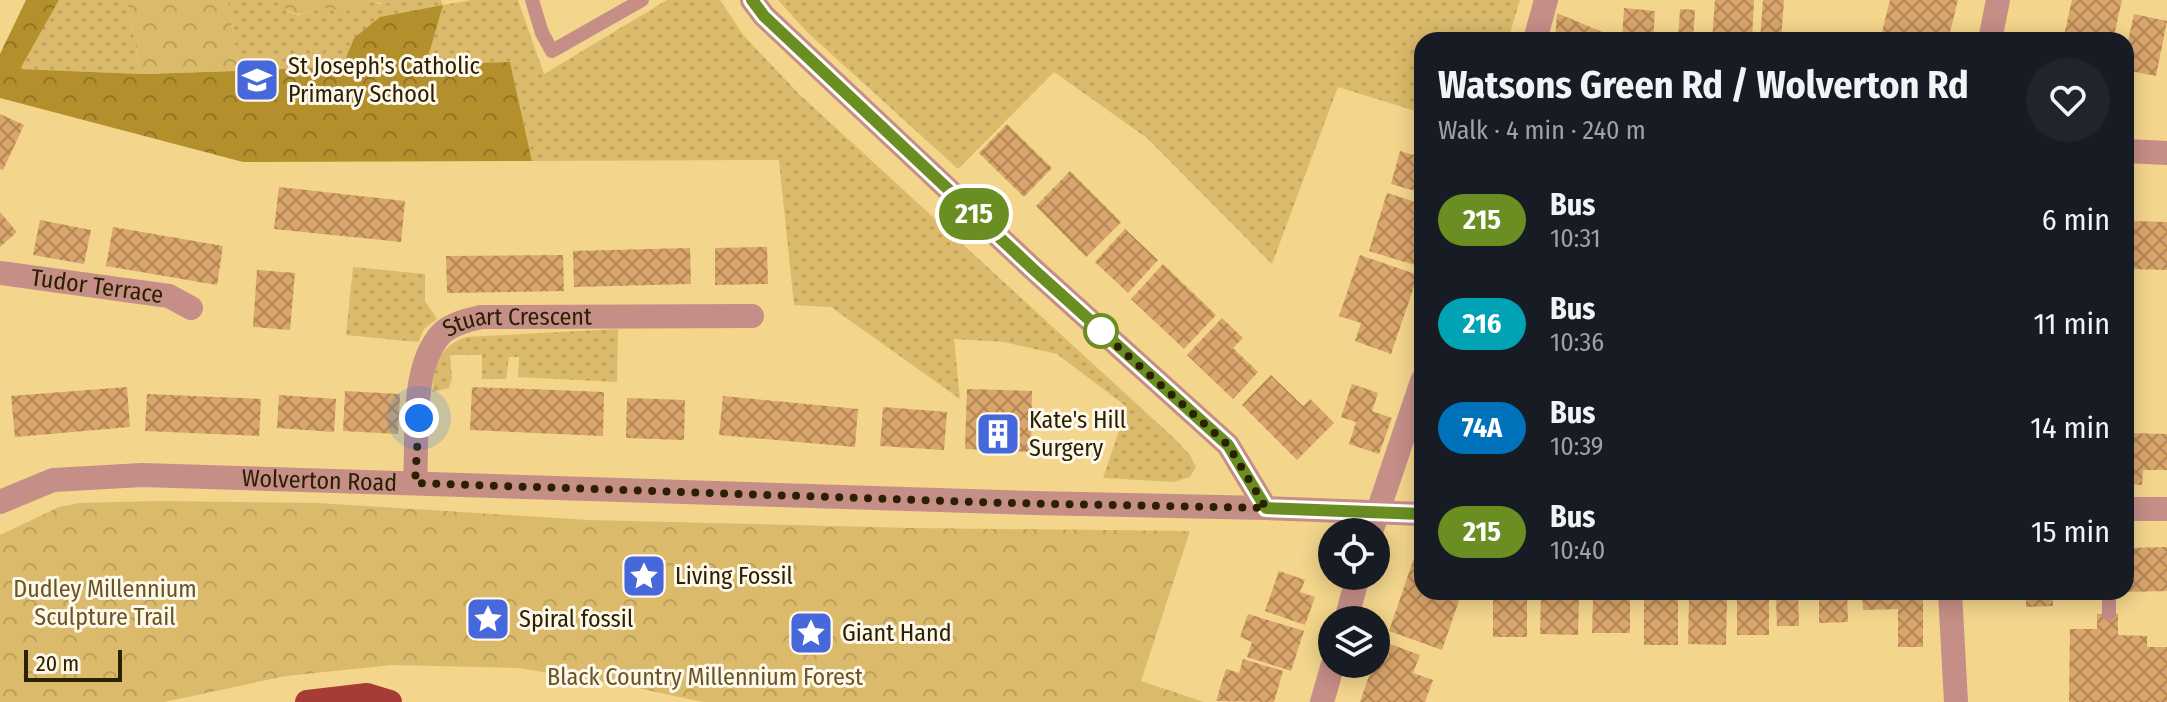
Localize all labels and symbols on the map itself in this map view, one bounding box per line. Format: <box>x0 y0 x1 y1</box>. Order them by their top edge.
place label: St Joseph's Catholic Primary School <box>288 52 480 108</box>
school or university icon: St Joseph's Catholic Primary School <box>233 56 281 104</box>
line badge: 215 <box>928 188 1020 240</box>
street label: Tudor Terrace <box>29 263 165 309</box>
street label: Stuart Crescent <box>438 302 592 343</box>
unlabelled marker <box>1084 314 1118 348</box>
your location <box>399 398 439 438</box>
place label: Kate's Hill Surgery <box>1029 406 1126 462</box>
building icon: Kate's Hill Surgery <box>974 410 1022 458</box>
street label: Wolverton Road <box>241 464 398 497</box>
place icon: Living Fossil <box>620 552 668 600</box>
place label: Living Fossil <box>675 562 793 590</box>
park label: Dudley Millennium Sculpture Trail <box>13 575 197 631</box>
place icon: Spiral fossil <box>464 595 512 643</box>
place label: Spiral fossil <box>519 605 633 633</box>
place icon: Giant Hand <box>787 609 835 657</box>
place label: Giant Hand <box>842 619 952 647</box>
scale bar <box>24 646 122 682</box>
park label: Black Country Millennium Forest <box>547 663 863 691</box>

